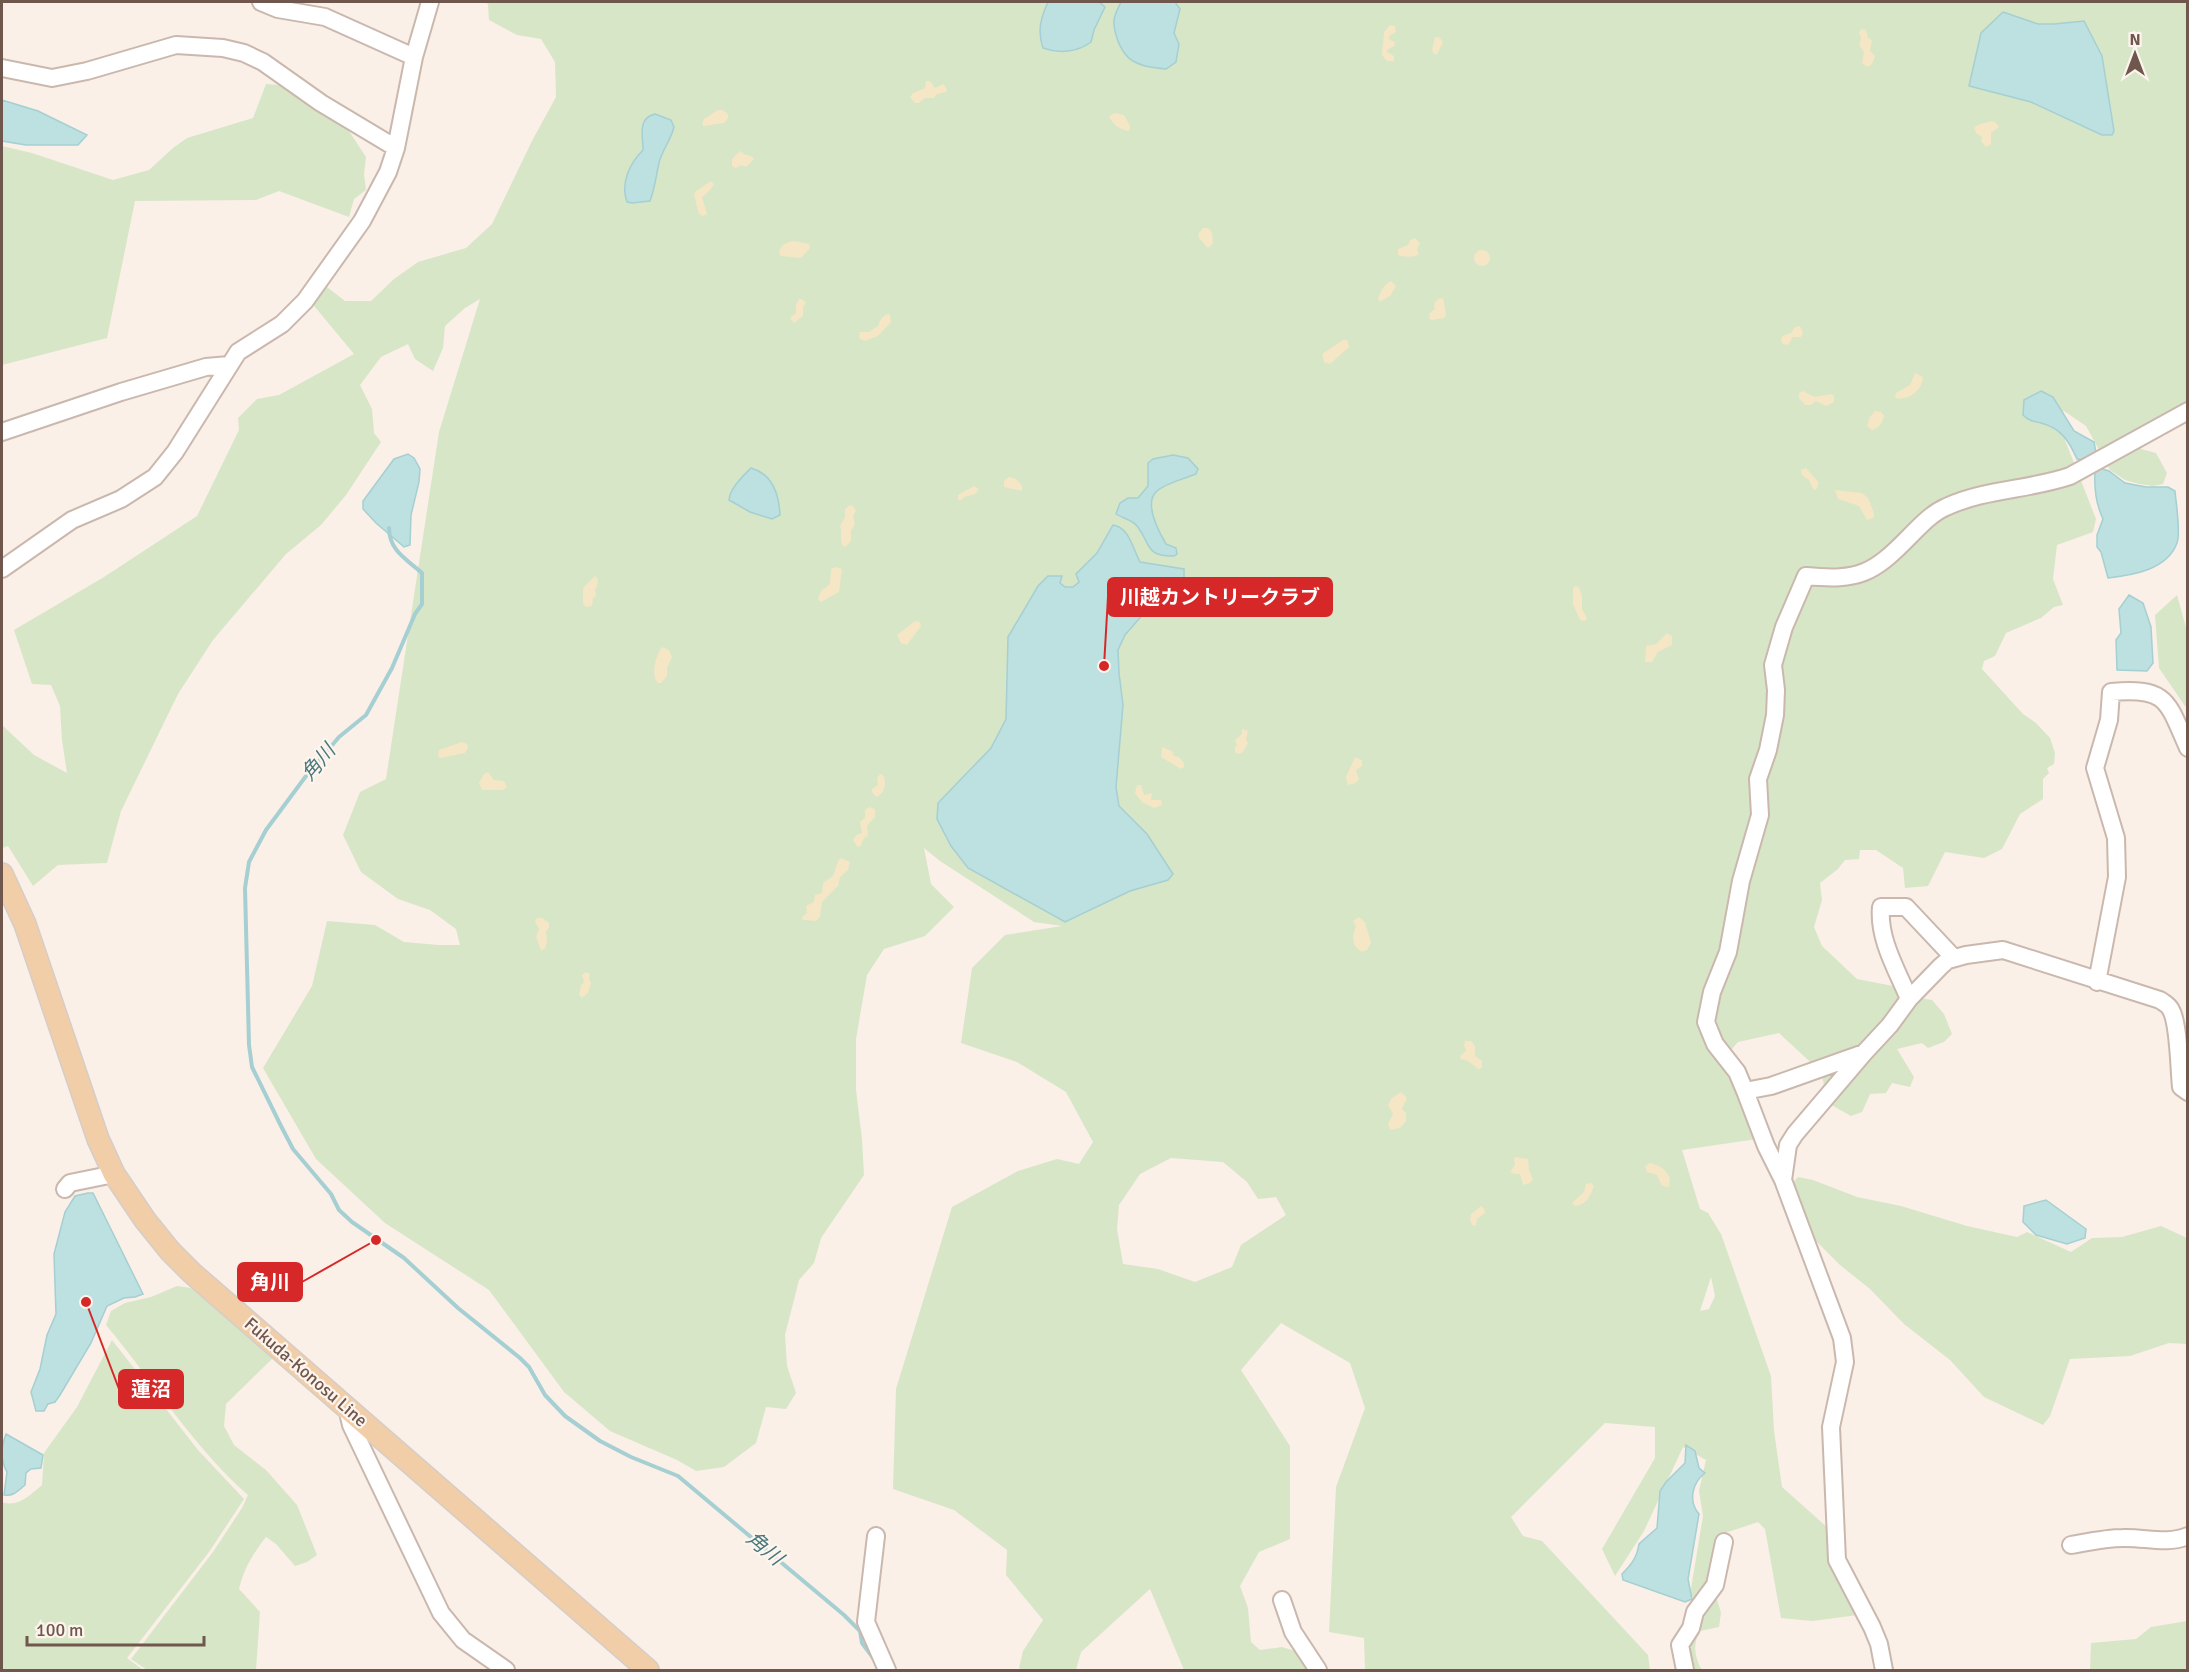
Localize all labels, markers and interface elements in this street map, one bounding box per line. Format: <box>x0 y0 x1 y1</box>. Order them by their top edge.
north arrow <box>2105 24 2165 84</box>
text: N <box>2129 30 2141 50</box>
callout: 川越カントリークラブ <box>1108 578 1332 616</box>
text: 川越カントリークラブ <box>1120 585 1320 610</box>
water label: 角川 <box>296 737 342 786</box>
callout: 角川 <box>238 1263 302 1301</box>
text: 角川 <box>250 1270 290 1295</box>
street label: Fukuda-Konosu Line <box>240 1313 372 1431</box>
callout: 蓮沼 <box>119 1370 183 1408</box>
text: 蓮沼 <box>131 1377 171 1402</box>
water label: 角川 <box>741 1526 790 1572</box>
scale bar <box>27 1609 204 1647</box>
text: 100 m <box>36 1619 83 1641</box>

